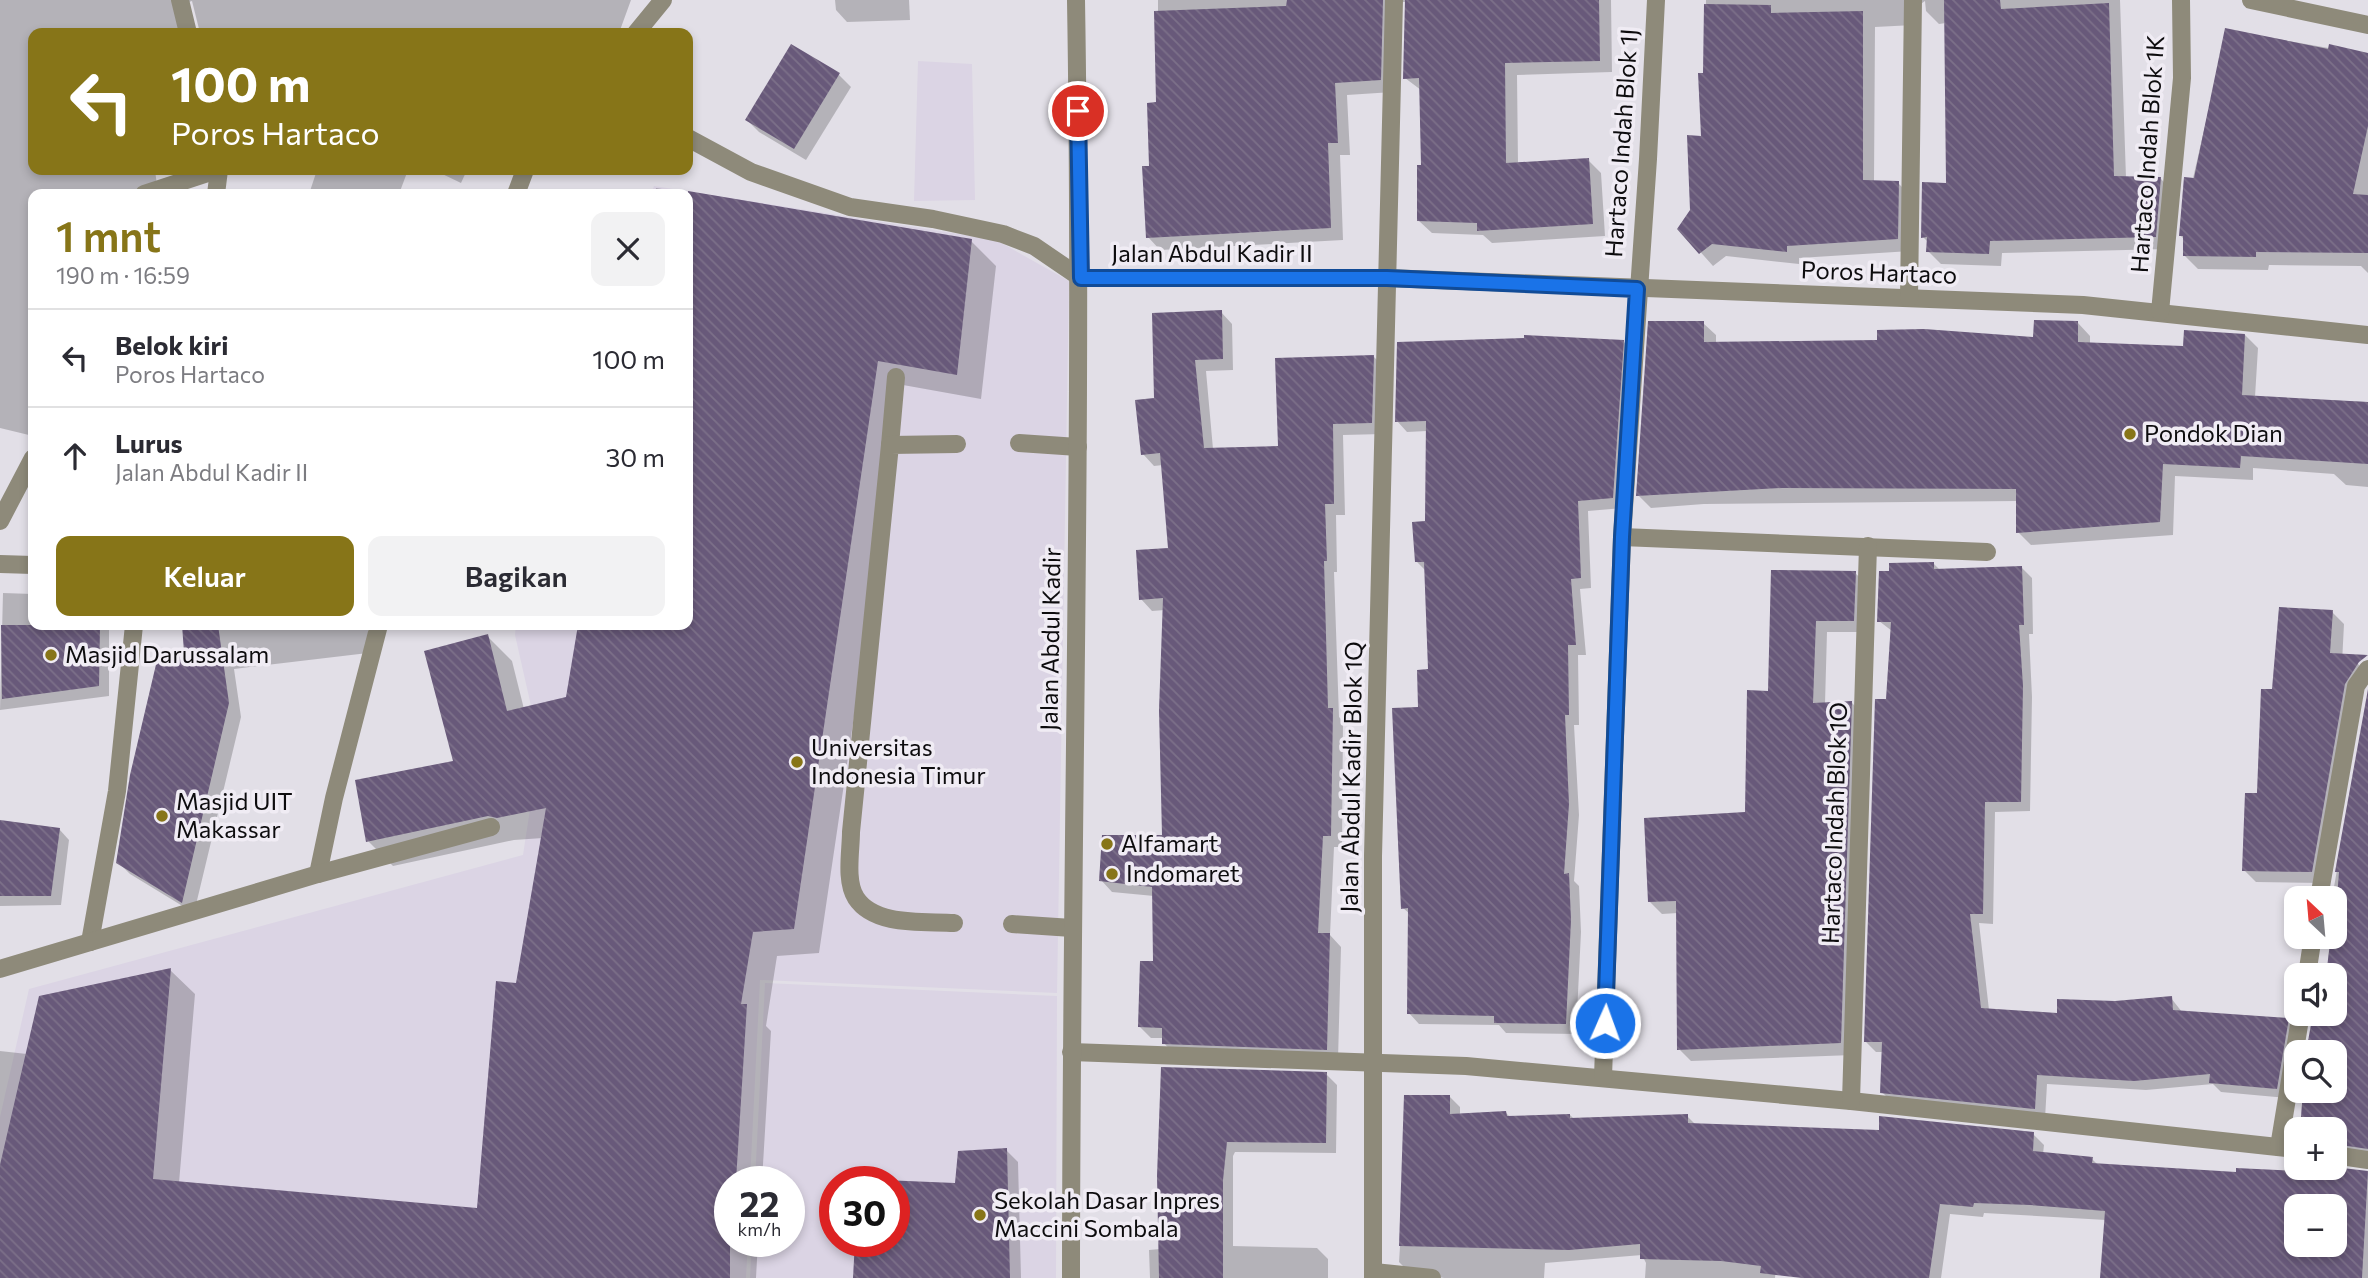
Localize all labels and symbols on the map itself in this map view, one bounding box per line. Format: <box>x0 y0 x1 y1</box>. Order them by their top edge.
street label: Hartaco Indah Blok 1J <box>1598 27 1643 258</box>
street label: Hartaco Indah Blok 1K <box>2124 34 2169 274</box>
pin <box>1048 81 1108 141</box>
street label: Jalan Abdul Kadir II <box>1111 238 1313 267</box>
street label: Poros Hartaco <box>1800 254 1958 289</box>
place label: Pondok Dian <box>2144 418 2283 447</box>
marker: Pondok Dian <box>2122 426 2138 442</box>
street label: Jalan Abdul Kadir <box>1033 547 1066 731</box>
place label: Masjid Darussalam <box>65 639 269 668</box>
street label: Jalan Abdul Kadir Blok 1Q <box>1334 641 1367 913</box>
marker: Masjid Darussalam <box>43 647 59 663</box>
street label: Hartaco Indah Blok 1O <box>1815 702 1852 944</box>
place label: Universitas Indonesia Timur <box>811 732 986 789</box>
marker: Universitas Indonesia Timur <box>789 754 805 770</box>
place label: Masjid UIT Makassar <box>176 786 293 843</box>
marker: Masjid UIT Makassar <box>154 808 170 824</box>
place label: Alfamart <box>1121 828 1219 857</box>
marker: Alfamart <box>1099 836 1115 852</box>
place label: Indomaret <box>1126 858 1240 887</box>
marker: Indomaret <box>1104 866 1120 882</box>
north arrow <box>2284 886 2347 948</box>
position arrow <box>1568 986 1642 1060</box>
speed limit sign: 30 <box>819 1166 910 1257</box>
place label: Sekolah Dasar Inpres Maccini Sombala <box>994 1185 1220 1242</box>
marker: Sekolah Dasar Inpres Maccini Sombala <box>972 1207 988 1223</box>

